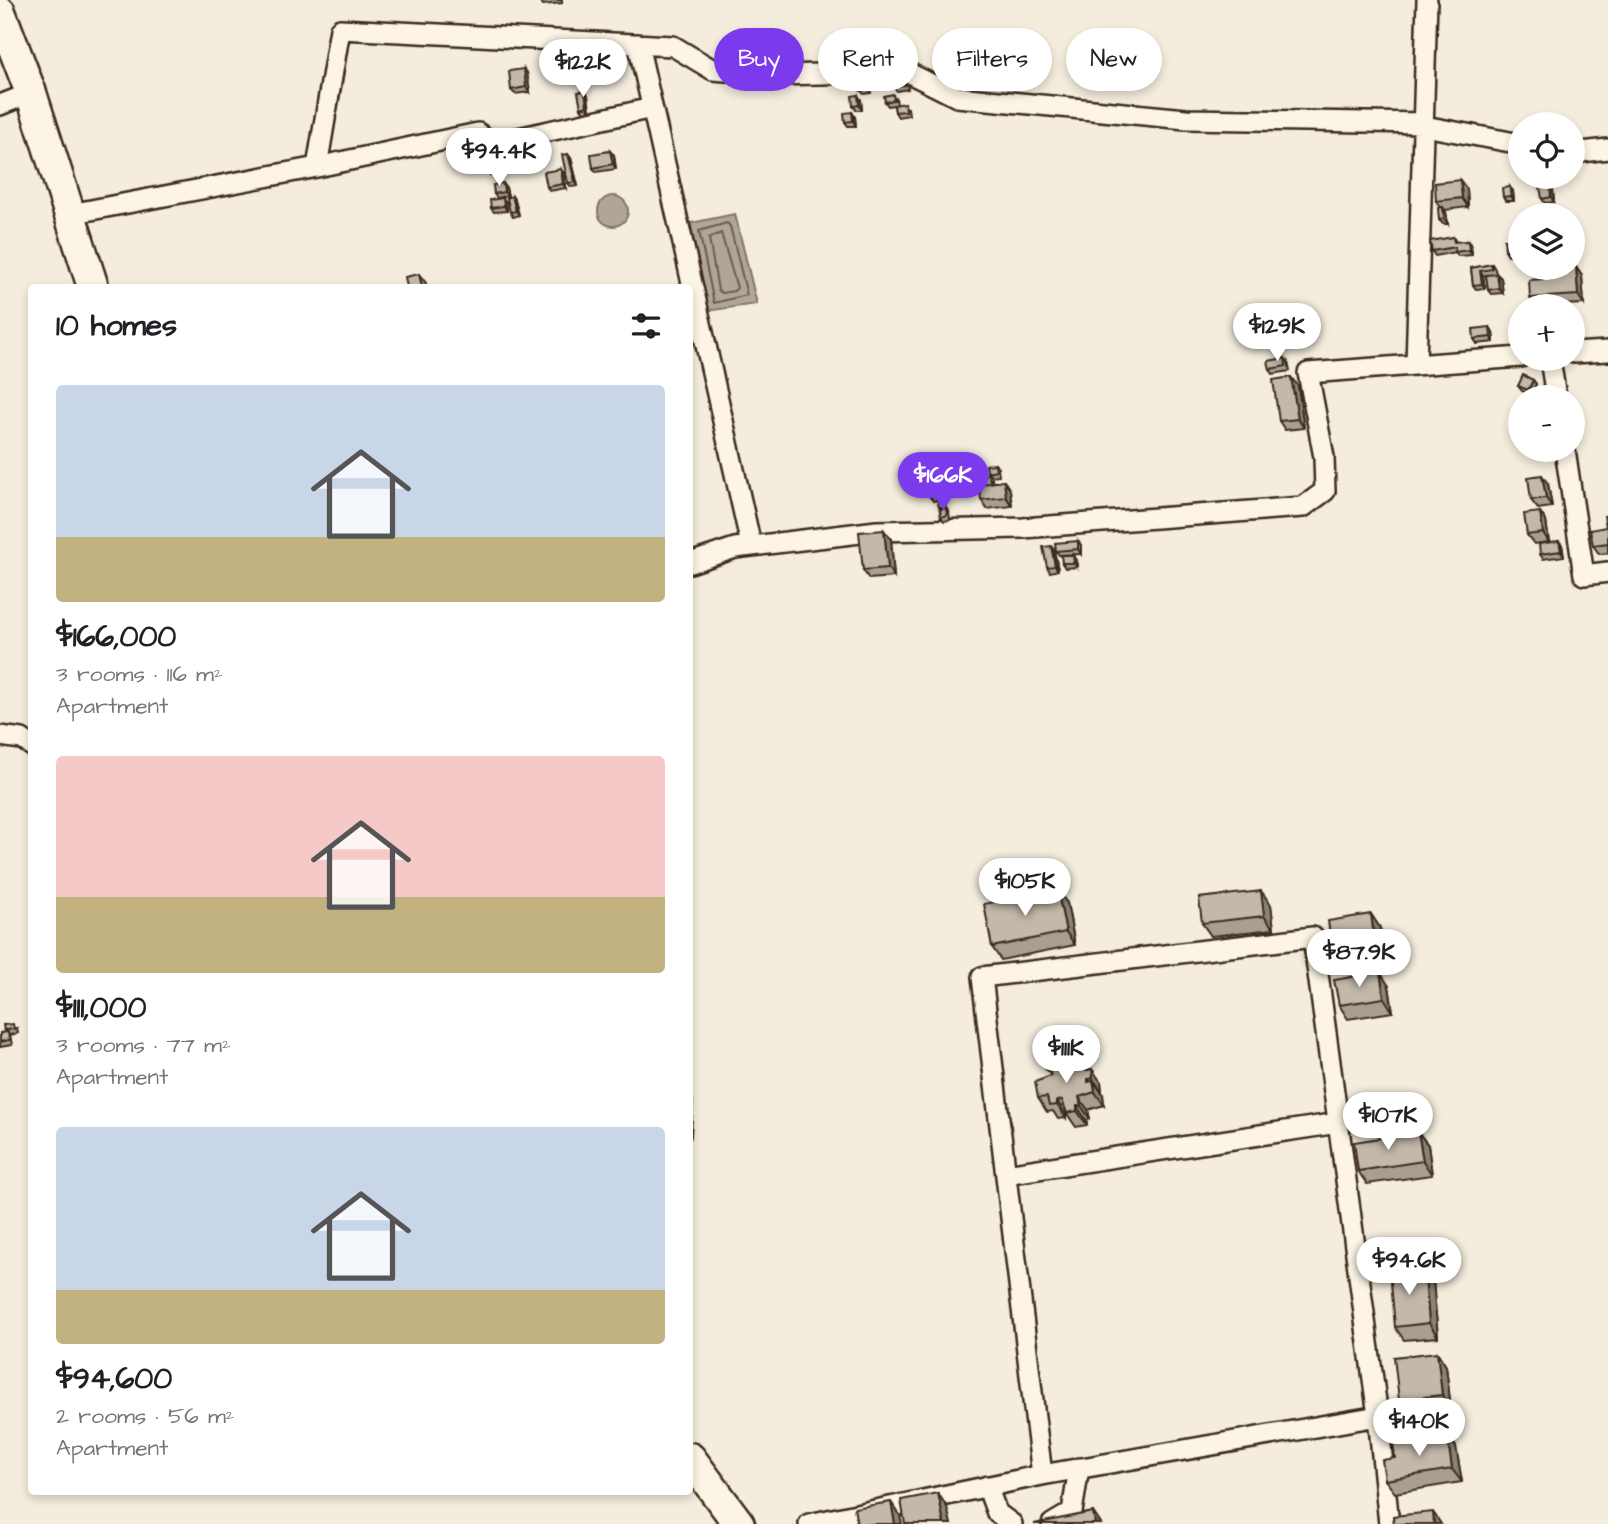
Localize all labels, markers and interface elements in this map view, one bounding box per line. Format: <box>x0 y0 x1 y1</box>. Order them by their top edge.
chip: Buy <box>714 28 804 91</box>
chip: Rent <box>818 28 918 91</box>
chip: Filters <box>932 28 1052 91</box>
chip: New <box>1066 28 1162 91</box>
pin: $122K <box>534 40 632 99</box>
text: $122K <box>555 46 611 78</box>
map controls <box>1508 112 1585 462</box>
button: locate <box>1508 112 1585 189</box>
pin: $94.4K <box>442 128 556 188</box>
text: $94.4K <box>462 135 536 167</box>
button: layers <box>1508 203 1585 280</box>
button: + <box>1508 294 1585 371</box>
pin: $129K <box>1228 304 1326 363</box>
text: 10 homes <box>56 305 177 347</box>
icon: filters <box>627 307 665 345</box>
text: $129K <box>1249 310 1305 342</box>
button: − <box>1508 385 1585 462</box>
icon: home <box>298 431 424 557</box>
pin: $166K <box>894 452 992 512</box>
text: $166K <box>914 459 972 491</box>
text: $166,000 <box>56 616 176 658</box>
text: 3 rooms · 116 m² <box>56 658 223 690</box>
text: Apartment <box>56 690 168 722</box>
icon: home <box>298 802 424 928</box>
pin: $105K <box>976 858 1074 918</box>
text: $105K <box>995 865 1055 897</box>
pin: $87.9K <box>1302 930 1416 989</box>
text: $87.9K <box>1323 936 1395 968</box>
text: $111,000 <box>56 987 146 1029</box>
pin: $111K <box>1017 1026 1115 1085</box>
text: 3 rooms · 77 m² <box>56 1029 231 1061</box>
text: $111K <box>1048 1032 1084 1064</box>
text: Apartment <box>56 1061 168 1093</box>
pin: $107K <box>1339 1092 1437 1152</box>
text: $107K <box>1359 1099 1417 1131</box>
icon: home <box>298 1173 424 1299</box>
pin: $94.6K <box>1352 1238 1466 1297</box>
text: $94.6K <box>1372 1244 1446 1276</box>
text: $94,600 <box>56 1358 172 1400</box>
pin: $140K <box>1370 1398 1468 1458</box>
text: 2 rooms · 56 m² <box>56 1400 234 1432</box>
text: $140K <box>1389 1405 1449 1437</box>
text: Apartment <box>56 1432 168 1464</box>

